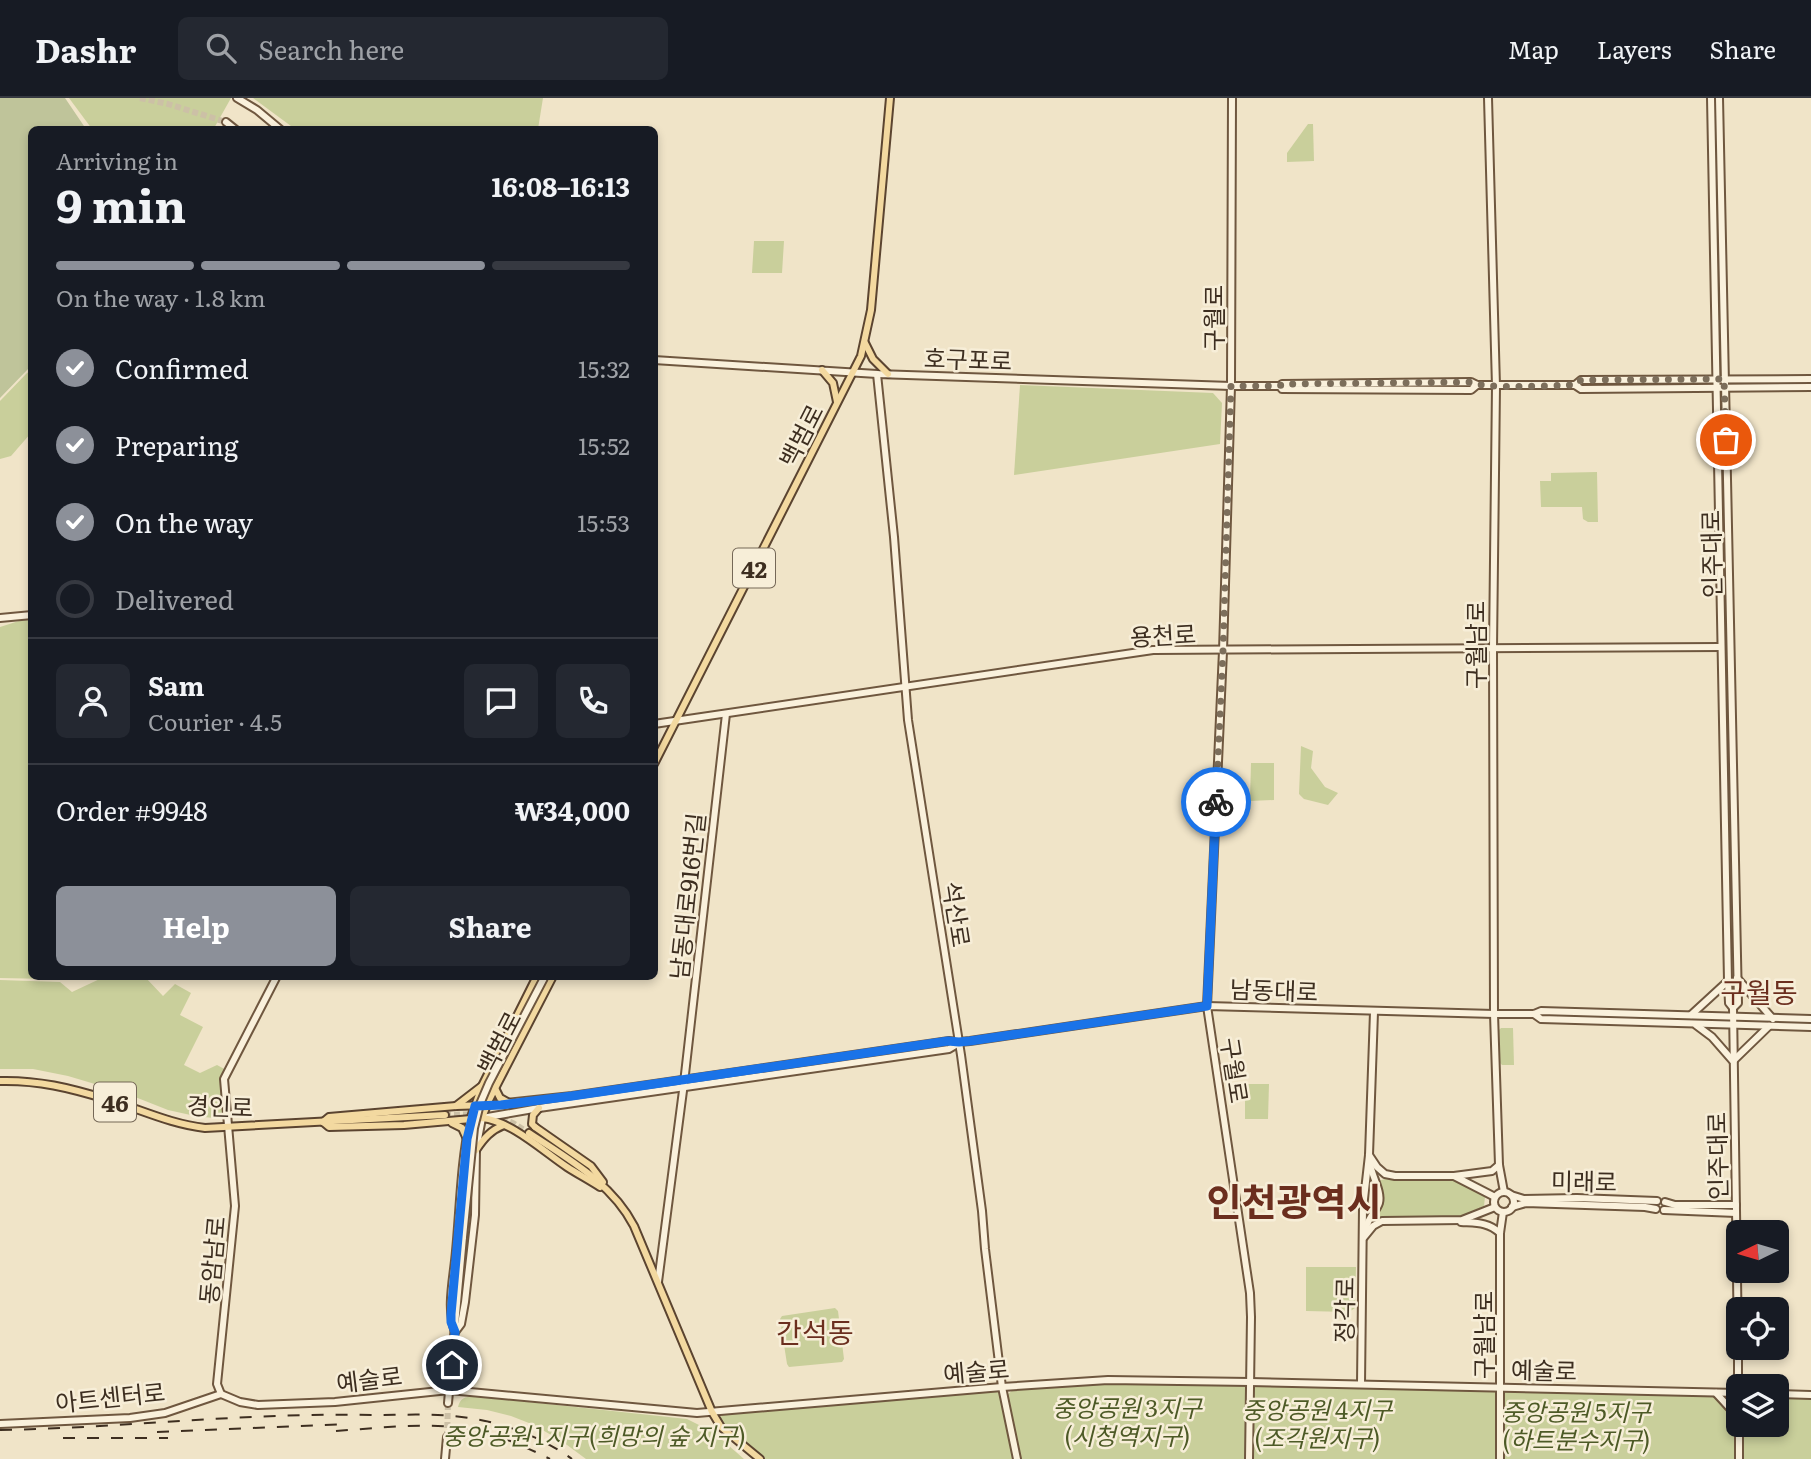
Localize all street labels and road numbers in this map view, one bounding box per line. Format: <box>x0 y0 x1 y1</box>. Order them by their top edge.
street label: 구월로 <box>1195 285 1230 351</box>
street label: 호구포로 <box>923 339 1013 377</box>
street label: 백범로 <box>769 398 831 472</box>
street label: 인주대로 <box>1692 510 1728 598</box>
road number: 42 <box>733 548 775 588</box>
street label: 구월남로 <box>1457 601 1492 689</box>
street label: 용천로 <box>1129 615 1197 653</box>
street label: 남동대로916번길 <box>660 811 712 981</box>
street label: 석산로 <box>936 879 980 949</box>
street label: 남동대로 <box>1229 970 1319 1008</box>
street label: 백범로 <box>467 1005 529 1079</box>
street label: 구월로 <box>1214 1035 1258 1105</box>
road number: 46 <box>94 1082 136 1121</box>
street label: 경인로 <box>186 1086 254 1124</box>
street label: 인주대로 <box>1698 1112 1734 1200</box>
street label: 미래로 <box>1551 1162 1617 1198</box>
street label: 동암남로 <box>190 1214 232 1306</box>
street label: 정각로 <box>1325 1277 1361 1343</box>
street label: 구월남로 <box>1465 1291 1500 1379</box>
street label: 예술로 <box>941 1350 1011 1390</box>
street label: 예술로 <box>1511 1351 1577 1387</box>
street label: 예술로 <box>334 1357 404 1399</box>
street label: 아트센터로 <box>53 1373 167 1419</box>

